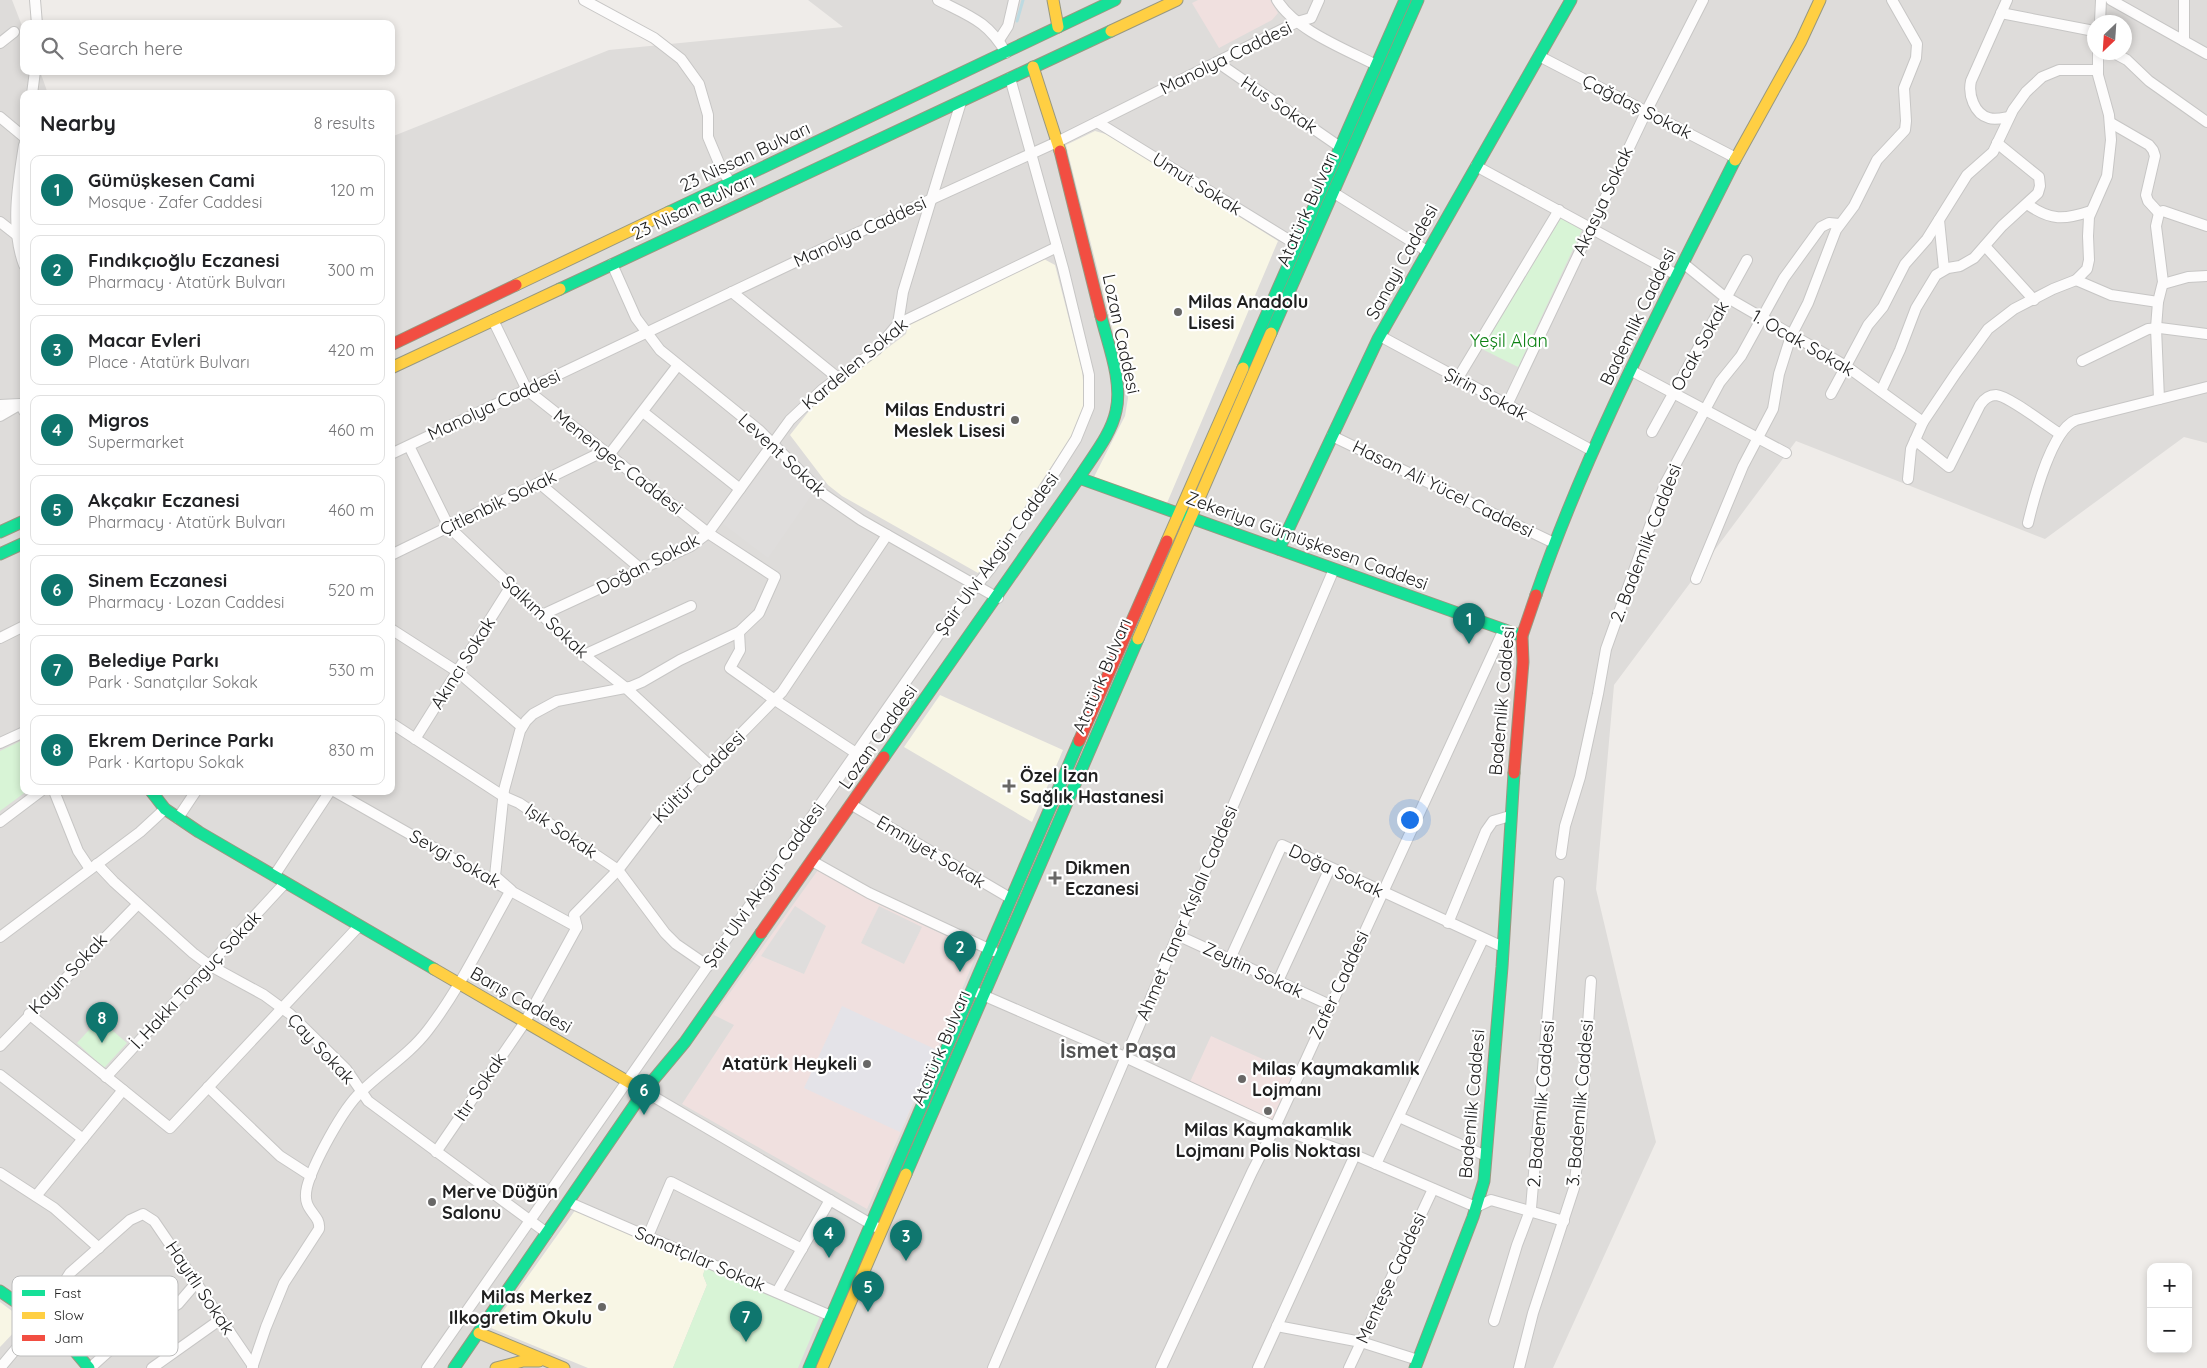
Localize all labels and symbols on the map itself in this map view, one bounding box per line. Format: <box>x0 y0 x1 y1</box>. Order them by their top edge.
north arrow <box>2087 15 2132 60</box>
street label: Manolya Caddesi <box>1156 16 1296 99</box>
street label: Çağdaş Sokak <box>1578 69 1696 144</box>
street label: Hus Sokak <box>1237 71 1322 139</box>
street label: 23 Nissan Bulvarı <box>676 116 814 197</box>
street label: Akasya Sokak <box>1567 143 1638 259</box>
street label: Umut Sokak <box>1148 147 1246 220</box>
street label: Atatürk Bulvarı <box>1271 148 1342 270</box>
street label: 23 Nisan Bulvarı <box>628 168 758 245</box>
street label: Manolya Caddesi <box>790 191 930 272</box>
street label: Sanayi Caddesi <box>1360 200 1443 323</box>
street label: Bademlik Caddesi <box>1594 245 1681 389</box>
street label: Lozan Caddesi <box>1098 272 1145 396</box>
place label: Milas Anadolu Lisesi <box>1188 290 1308 334</box>
street label: Ocak Sokak <box>1665 297 1734 395</box>
street label: 1. Ocak Sokak <box>1748 304 1859 381</box>
marker: Milas Anadolu Lisesi <box>1172 306 1184 318</box>
street label: Kardelen Sokak <box>797 313 912 415</box>
park label: Yeşil Alan <box>1470 329 1548 352</box>
street label: Şirin Sokak <box>1441 362 1532 425</box>
street label: Manolya Caddesi <box>424 364 564 445</box>
place label: Milas Endustri Meslek Lisesi <box>885 398 1005 442</box>
street label: Menengeç Caddesi <box>549 404 688 519</box>
street label: Levent Sokak <box>734 408 831 501</box>
marker: Milas Endustri Meslek Lisesi <box>1009 414 1021 426</box>
street label: Hasan Ali Yücel Caddesi <box>1349 435 1538 542</box>
street label: 2. Bademlik Caddesi <box>1605 460 1686 625</box>
street label: Çitlenbik Sokak <box>436 464 560 541</box>
street label: Şair Ulvi Akgün Caddesi <box>930 467 1064 640</box>
street label: Zekeriya Gümüşkesen Caddesi <box>1183 486 1431 595</box>
street label: Doğan Sokak <box>592 528 703 599</box>
street label: Salkım Sokak <box>497 570 594 663</box>
pin: 1 <box>1453 603 1485 644</box>
street label: Akıncı Sokak <box>425 612 500 713</box>
street label: Atatürk Bulvarı <box>1067 615 1136 737</box>
street label: Bademlik Caddesi <box>1484 625 1519 776</box>
street label: Lozan Caddesi <box>833 680 922 793</box>
street label: Kültür Caddesi <box>648 726 750 828</box>
place label: Özel İzan Sağlık Hastanesi <box>1020 764 1164 808</box>
marker: Özel İzan Sağlık Hastanesi <box>1002 779 1016 793</box>
street label: Işık Sokak <box>521 798 602 863</box>
street label: Şair Ulvi Akgün Caddesi <box>698 798 829 972</box>
street label: Ahmet Taner Kışlalı Caddesi <box>1131 802 1242 1024</box>
your location <box>1397 807 1423 833</box>
street label: Emniyet Sokak <box>872 810 990 893</box>
street label: Sevgi Sokak <box>406 824 505 893</box>
street label: Doğa Sokak <box>1285 839 1387 903</box>
place label: Dikmen Eczanesi <box>1065 856 1139 900</box>
marker: Dikmen Eczanesi <box>1049 872 1061 884</box>
street label: İ. Hakkı Tonguç Sokak <box>125 906 266 1054</box>
street label: Zafer Caddesi <box>1303 927 1374 1043</box>
street label: Kayın Sokak <box>23 928 112 1019</box>
pin: 2 <box>944 931 976 972</box>
street label: Zeytin Sokak <box>1199 936 1307 1003</box>
street label: Barış Caddesi <box>466 961 576 1038</box>
street label: Atatürk Bulvarı <box>906 987 975 1109</box>
pin: 8 <box>86 1002 118 1043</box>
street label: Çay Sokak <box>283 1008 360 1089</box>
street label: 2. Bademlik Caddesi <box>1522 1019 1559 1189</box>
street label: 3. Bademlik Caddesi <box>1561 1019 1598 1187</box>
street label: Bademlik Caddesi <box>1454 1028 1489 1179</box>
district label: İsmet Paşa <box>1060 1036 1176 1064</box>
street label: Itır Sokak <box>448 1048 511 1125</box>
place label: Atatürk Heykeli <box>722 1052 857 1075</box>
place label: Milas Kaymakamlık Lojmanı <box>1252 1057 1420 1101</box>
marker: Atatürk Heykeli <box>861 1058 873 1070</box>
marker: Milas Kaymakamlık Lojmanı <box>1236 1073 1248 1085</box>
pin: 6 <box>628 1074 660 1115</box>
marker: Milas Kaymakamlık Lojmanı Polis Noktası <box>1262 1105 1274 1117</box>
place label: Milas Kaymakamlık Lojmanı Polis Noktası <box>1175 1118 1361 1162</box>
place label: Merve Düğün Salonu <box>442 1180 558 1224</box>
marker: Merve Düğün Salonu <box>426 1196 438 1208</box>
street label: Menteşe Caddesi <box>1350 1209 1431 1347</box>
pin: 4 <box>813 1217 845 1258</box>
pin: 3 <box>890 1220 922 1261</box>
street label: Sanatçılar Sokak <box>631 1221 769 1296</box>
street label: Hayıtlı Sokak <box>161 1237 240 1339</box>
pin: 5 <box>852 1271 884 1312</box>
legend <box>12 1276 178 1356</box>
text: Fast <box>54 1284 82 1302</box>
place label: Milas Merkez Ilkogretim Okulu <box>449 1285 592 1329</box>
marker: Milas Merkez Ilkogretim Okulu <box>596 1301 608 1313</box>
pin: 7 <box>730 1301 762 1342</box>
text: Slow <box>54 1306 84 1324</box>
text: Jam <box>54 1329 83 1347</box>

